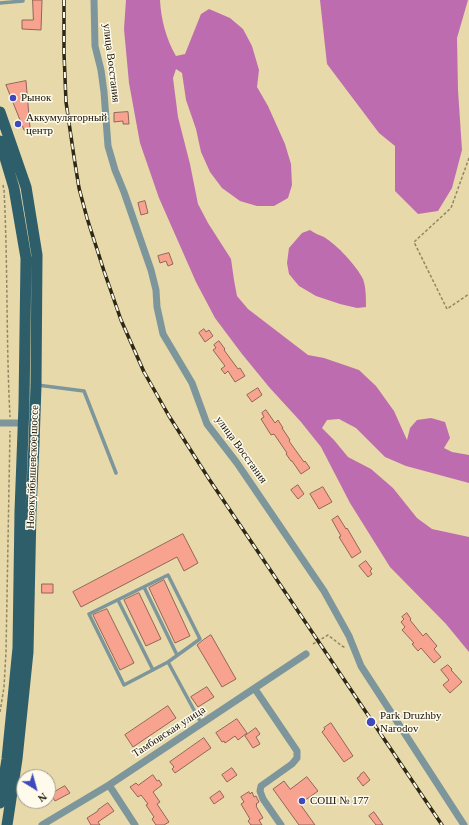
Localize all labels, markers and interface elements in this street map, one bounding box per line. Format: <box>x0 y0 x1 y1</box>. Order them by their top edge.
street label: улица Восстания <box>100 23 122 103</box>
place label: Рынок <box>21 91 51 105</box>
marker: Рынок <box>8 93 18 103</box>
place label: Аккумуляторный центр <box>26 111 107 137</box>
marker: Аккумуляторный центр <box>13 119 23 129</box>
street label: Новокуйбышевское шоссе <box>24 405 42 529</box>
street label: улица Восстания <box>212 414 270 486</box>
street label: Тамбовская улица <box>130 703 208 761</box>
place label: Park Druzhby Narodov <box>380 709 441 735</box>
marker: Park Druzhby Narodov <box>365 716 377 728</box>
north arrow <box>16 769 56 809</box>
text: N <box>36 791 49 805</box>
place label: СОШ № 177 <box>310 794 369 808</box>
marker: СОШ № 177 <box>297 796 307 806</box>

